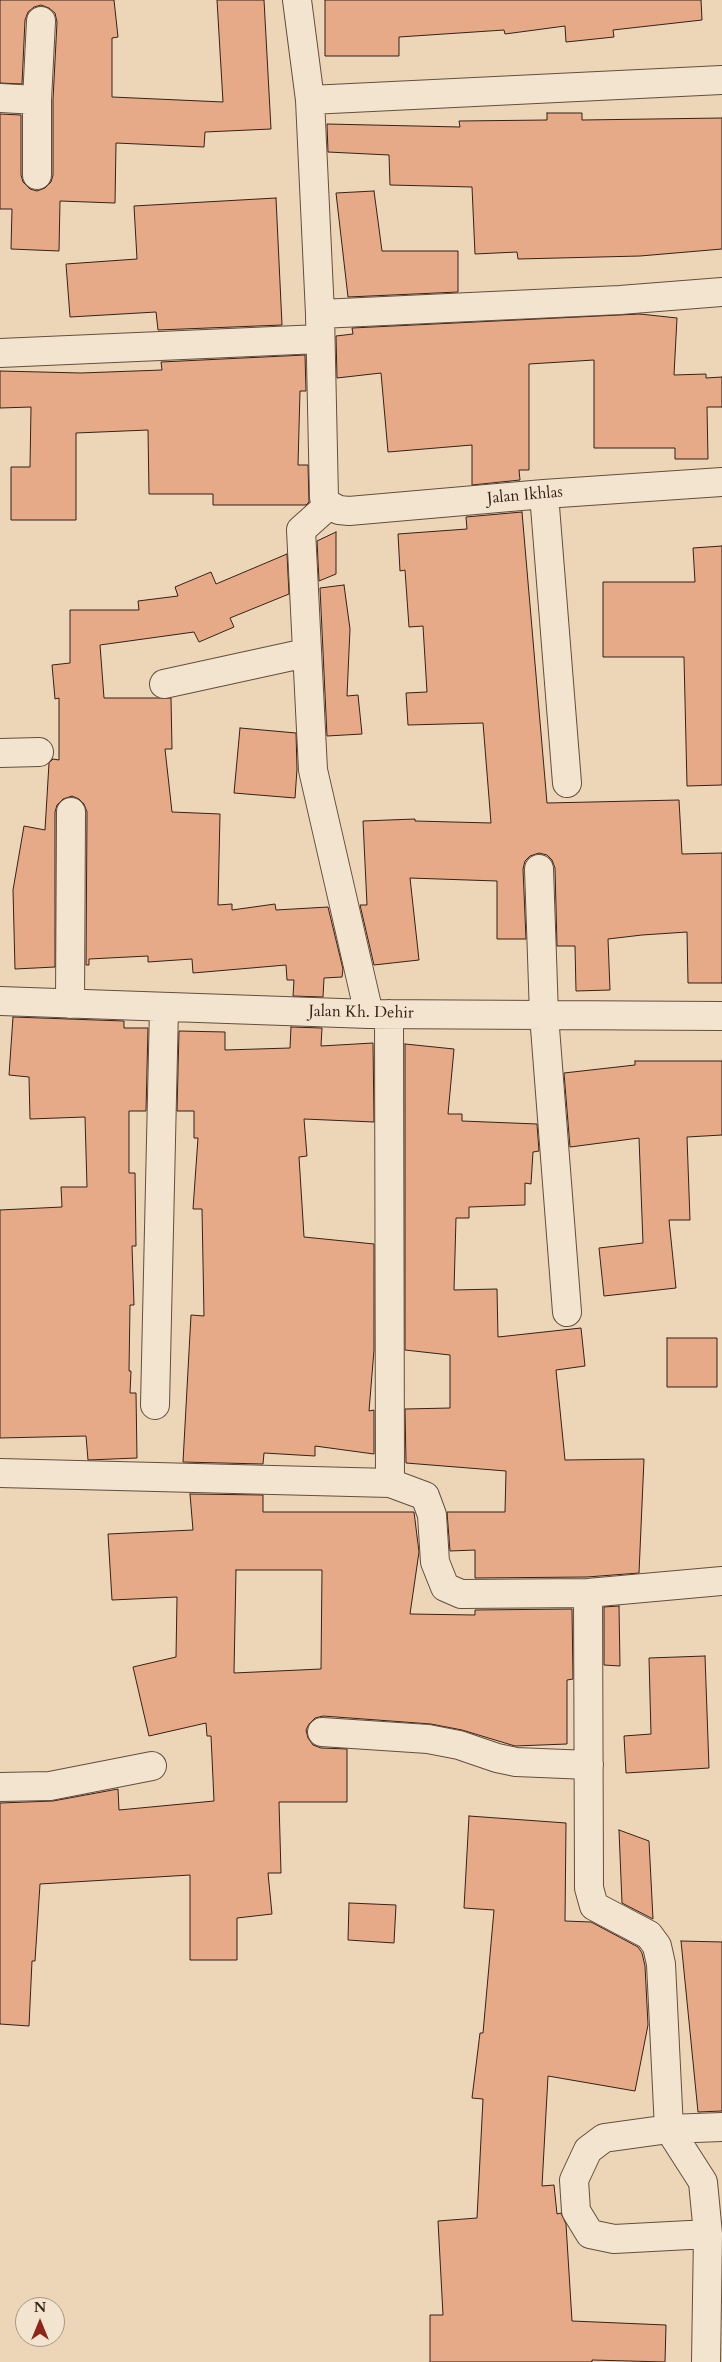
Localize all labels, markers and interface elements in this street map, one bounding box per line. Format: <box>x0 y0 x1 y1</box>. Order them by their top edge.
street label: Jalan Ikhlas <box>486 483 564 509</box>
street label: Jalan Kh. Dehir <box>308 1002 414 1024</box>
north arrow <box>15 2297 65 2347</box>
text: N <box>34 2298 46 2317</box>

